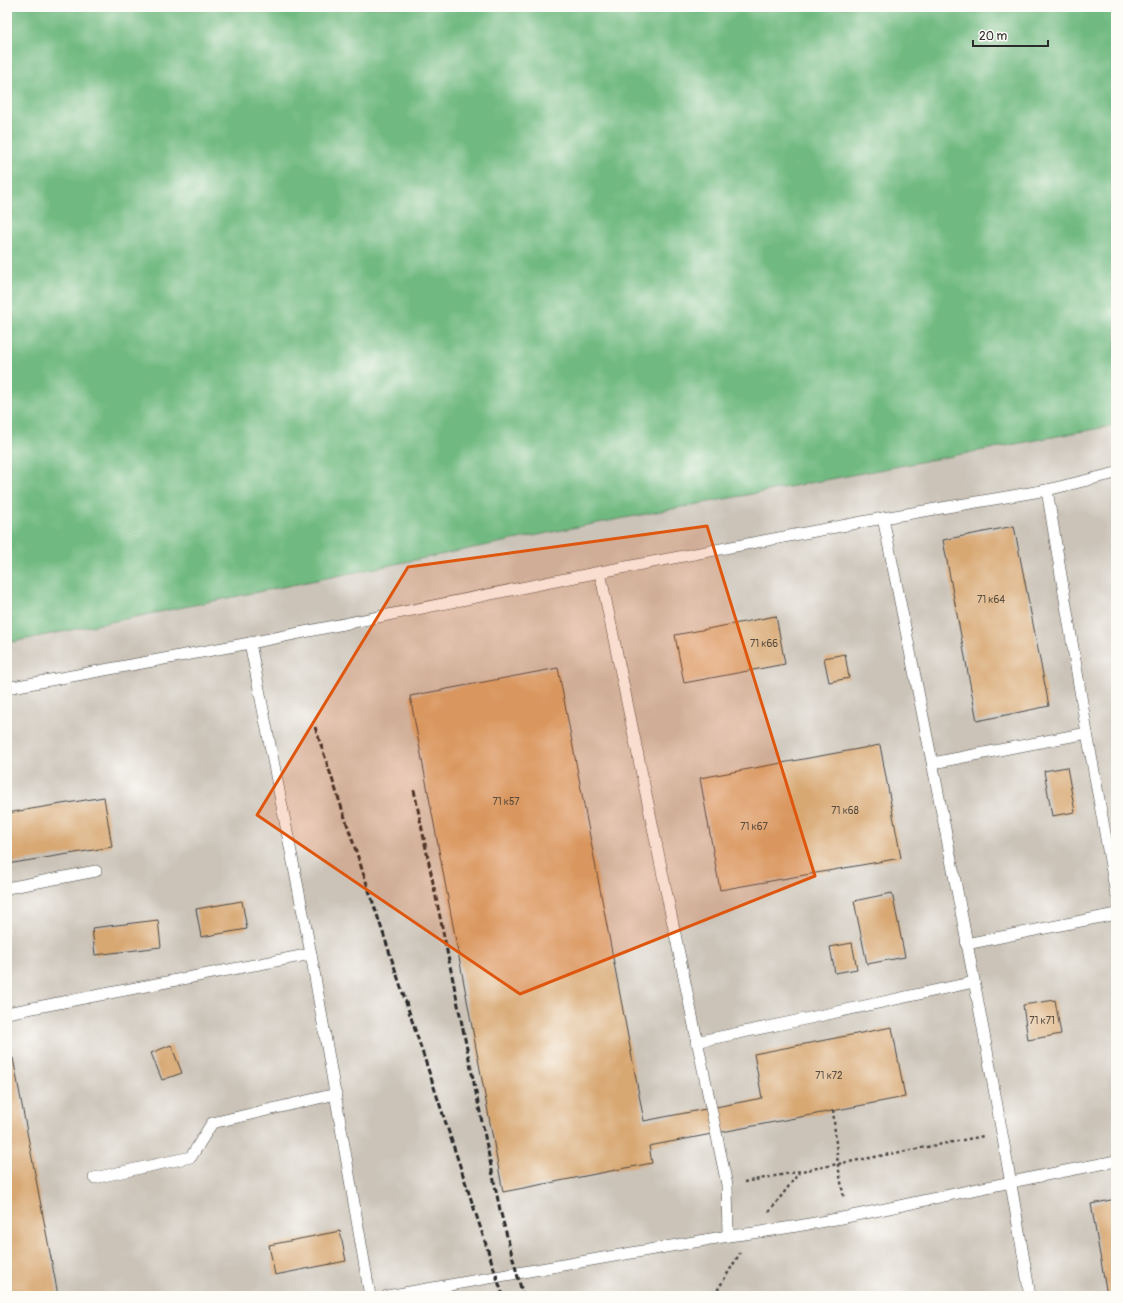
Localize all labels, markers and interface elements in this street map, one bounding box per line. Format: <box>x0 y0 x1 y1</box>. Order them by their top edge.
scale bar <box>973 22 1048 48</box>
text: 20 m <box>979 29 1008 44</box>
house number: 71 к64 <box>977 594 1005 606</box>
house number: 71 к66 <box>750 638 778 650</box>
house number: 71 к57 <box>492 796 520 808</box>
house number: 71 к68 <box>831 805 859 817</box>
house number: 71 к67 <box>740 821 768 833</box>
house number: 71 к71 <box>1029 1015 1055 1027</box>
house number: 71 к72 <box>815 1070 843 1082</box>

